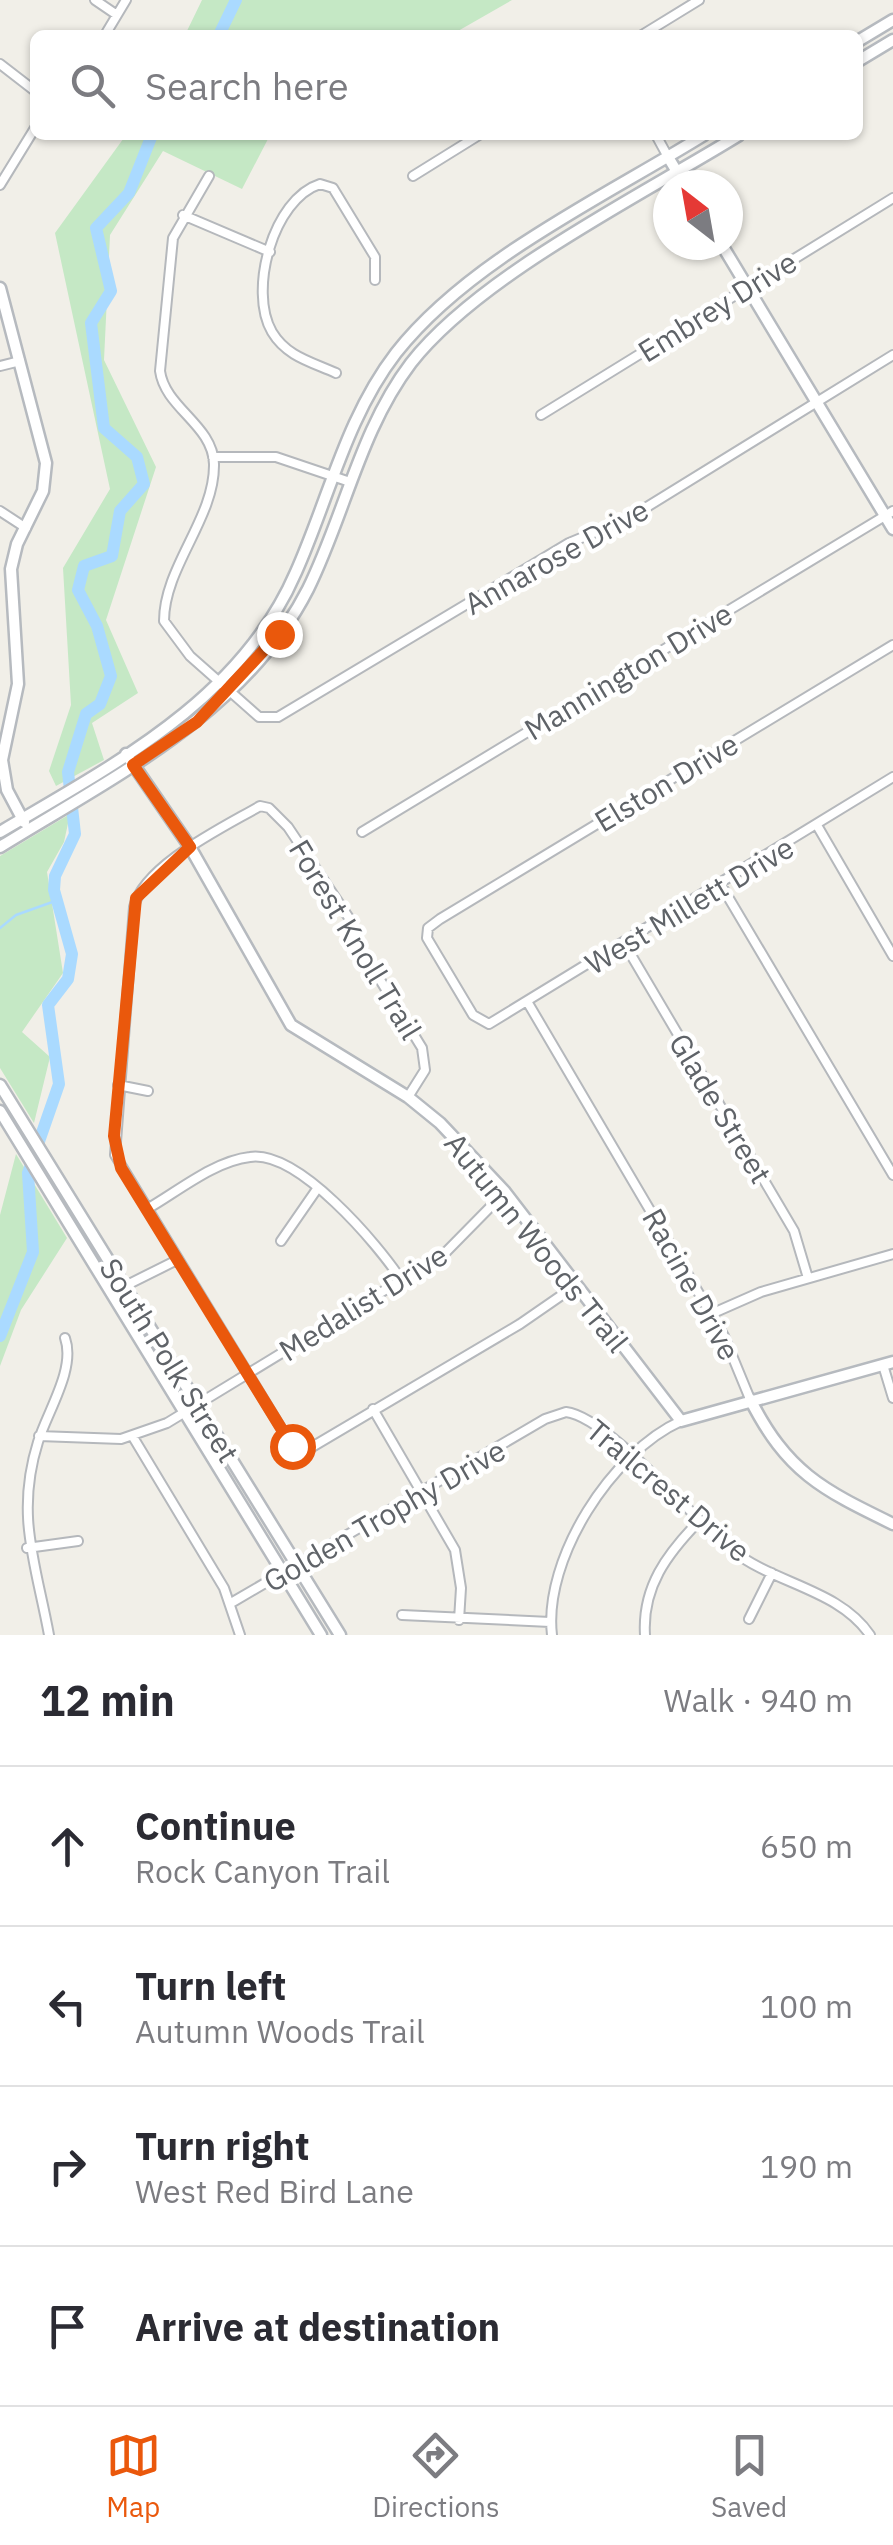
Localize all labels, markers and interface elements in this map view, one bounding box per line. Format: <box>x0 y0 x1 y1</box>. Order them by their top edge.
search box <box>30 30 863 140</box>
icon: search <box>65 58 120 113</box>
text: Search here <box>145 61 349 110</box>
north arrow <box>653 170 743 260</box>
street label: Embrey Drive <box>630 242 804 370</box>
street label: Annarose Drive <box>457 489 655 623</box>
street label: Mannington Drive <box>517 594 739 748</box>
route end <box>257 612 303 658</box>
street label: Elston Drive <box>587 724 745 840</box>
street label: West Millett Drive <box>577 827 801 983</box>
street label: Forest Knoll Trail <box>281 832 431 1046</box>
street label: Glade Street <box>661 1026 781 1190</box>
street label: Autumn Woods Trail <box>436 1124 638 1360</box>
street label: Racine Drive <box>634 1201 750 1367</box>
street label: Medalist Drive <box>271 1235 455 1369</box>
street label: South Polk Street <box>92 1251 248 1469</box>
street label: Trailcrest Drive <box>579 1410 759 1570</box>
route start <box>270 1424 316 1470</box>
street label: Golden Trophy Drive <box>256 1430 512 1600</box>
text: 12 min <box>40 1673 175 1728</box>
text: Walk · 940 m <box>664 1679 853 1721</box>
text: Continue <box>135 1801 296 1850</box>
icon: ahead <box>40 1819 95 1874</box>
text: 650 m <box>760 1825 853 1867</box>
text: Rock Canyon Trail <box>135 1850 390 1892</box>
text: Turn left <box>135 1961 286 2010</box>
icon: left <box>40 1979 95 2034</box>
text: 100 m <box>760 1985 853 2027</box>
text: Autumn Woods Trail <box>135 2010 425 2052</box>
text: Turn right <box>135 2121 310 2170</box>
icon: right <box>40 2139 95 2194</box>
text: 190 m <box>760 2145 853 2187</box>
text: West Red Bird Lane <box>135 2170 414 2212</box>
icon: arrive <box>40 2299 95 2354</box>
text: Arrive at destination <box>135 2302 500 2351</box>
tab: Map <box>106 2428 161 2525</box>
tab: Directions <box>372 2428 500 2525</box>
tab: Saved <box>711 2428 787 2525</box>

